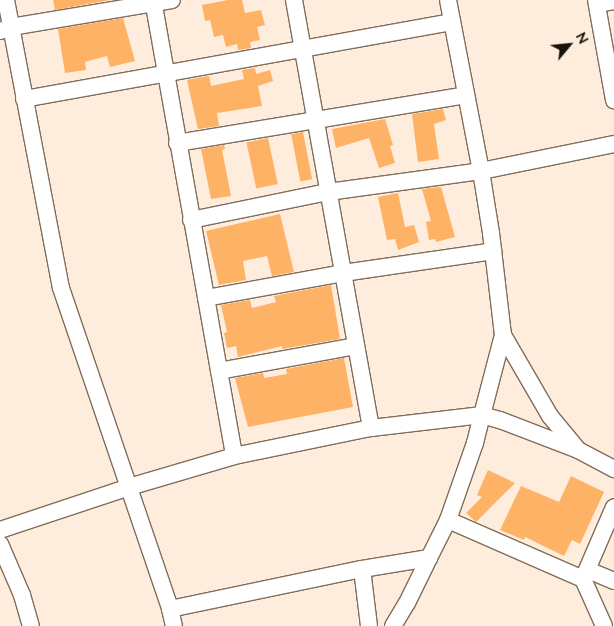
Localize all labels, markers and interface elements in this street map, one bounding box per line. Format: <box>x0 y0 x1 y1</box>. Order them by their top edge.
north arrow <box>544 20 594 70</box>
text: N <box>572 29 593 47</box>

